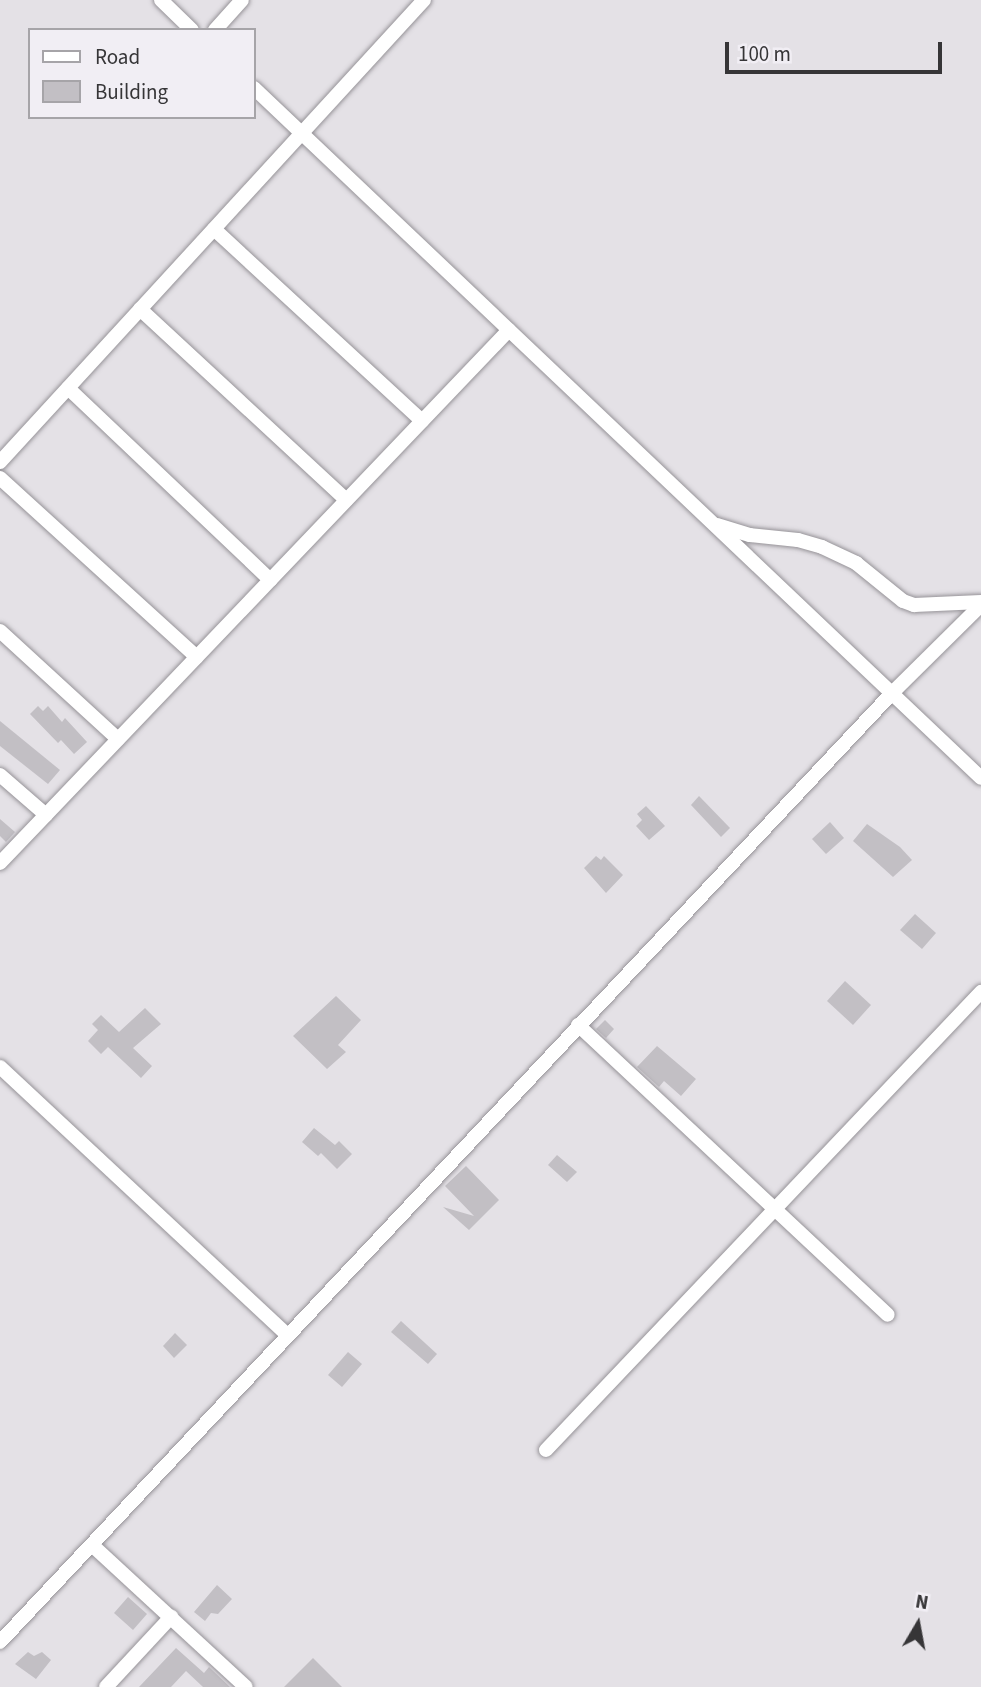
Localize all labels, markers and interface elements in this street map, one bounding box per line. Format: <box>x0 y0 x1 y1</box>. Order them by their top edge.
legend <box>28 28 256 119</box>
scale bar <box>729 28 946 72</box>
text: 100 m <box>738 39 791 69</box>
text: Road <box>95 42 140 72</box>
text: Building <box>95 77 168 107</box>
text: N <box>913 1588 930 1617</box>
north arrow <box>883 1589 953 1659</box>

